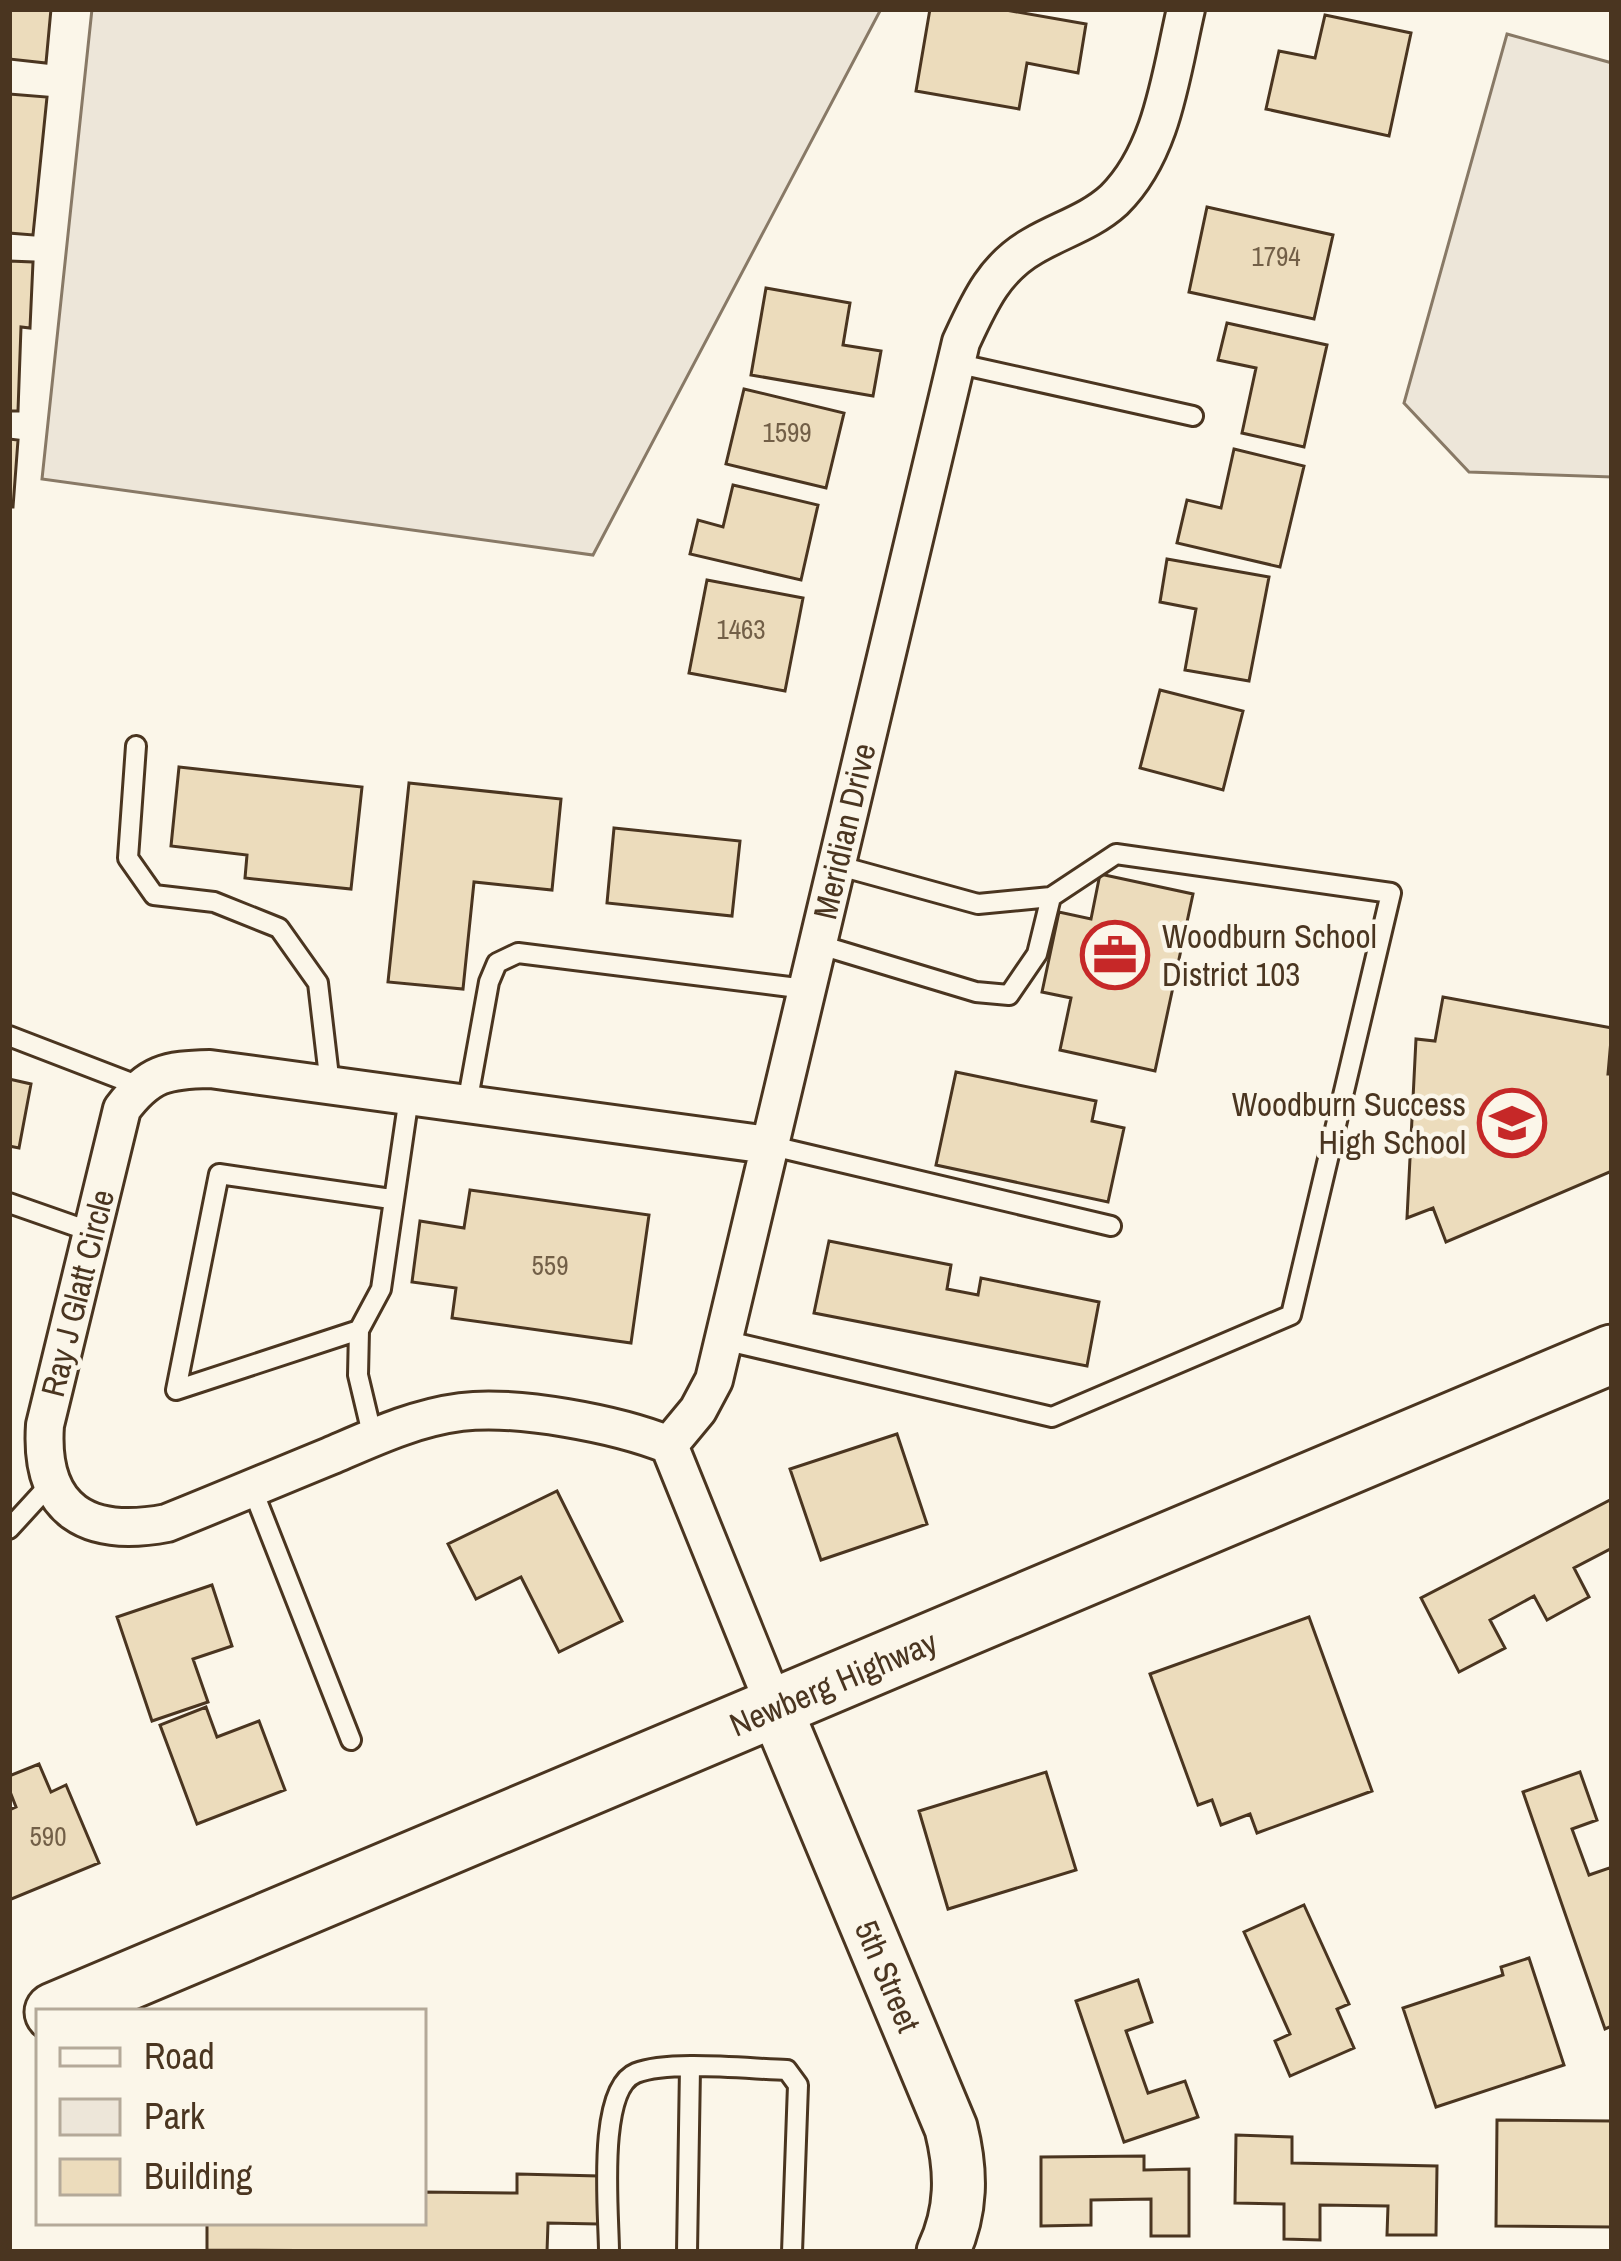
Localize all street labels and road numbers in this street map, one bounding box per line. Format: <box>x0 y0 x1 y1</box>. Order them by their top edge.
street label: Meridian Drive <box>802 739 886 923</box>
street label: Ray J Glatt Circle <box>30 1185 124 1401</box>
street label: Newberg Highway <box>723 1619 944 1746</box>
street label: 5th Street <box>845 1913 931 2039</box>

